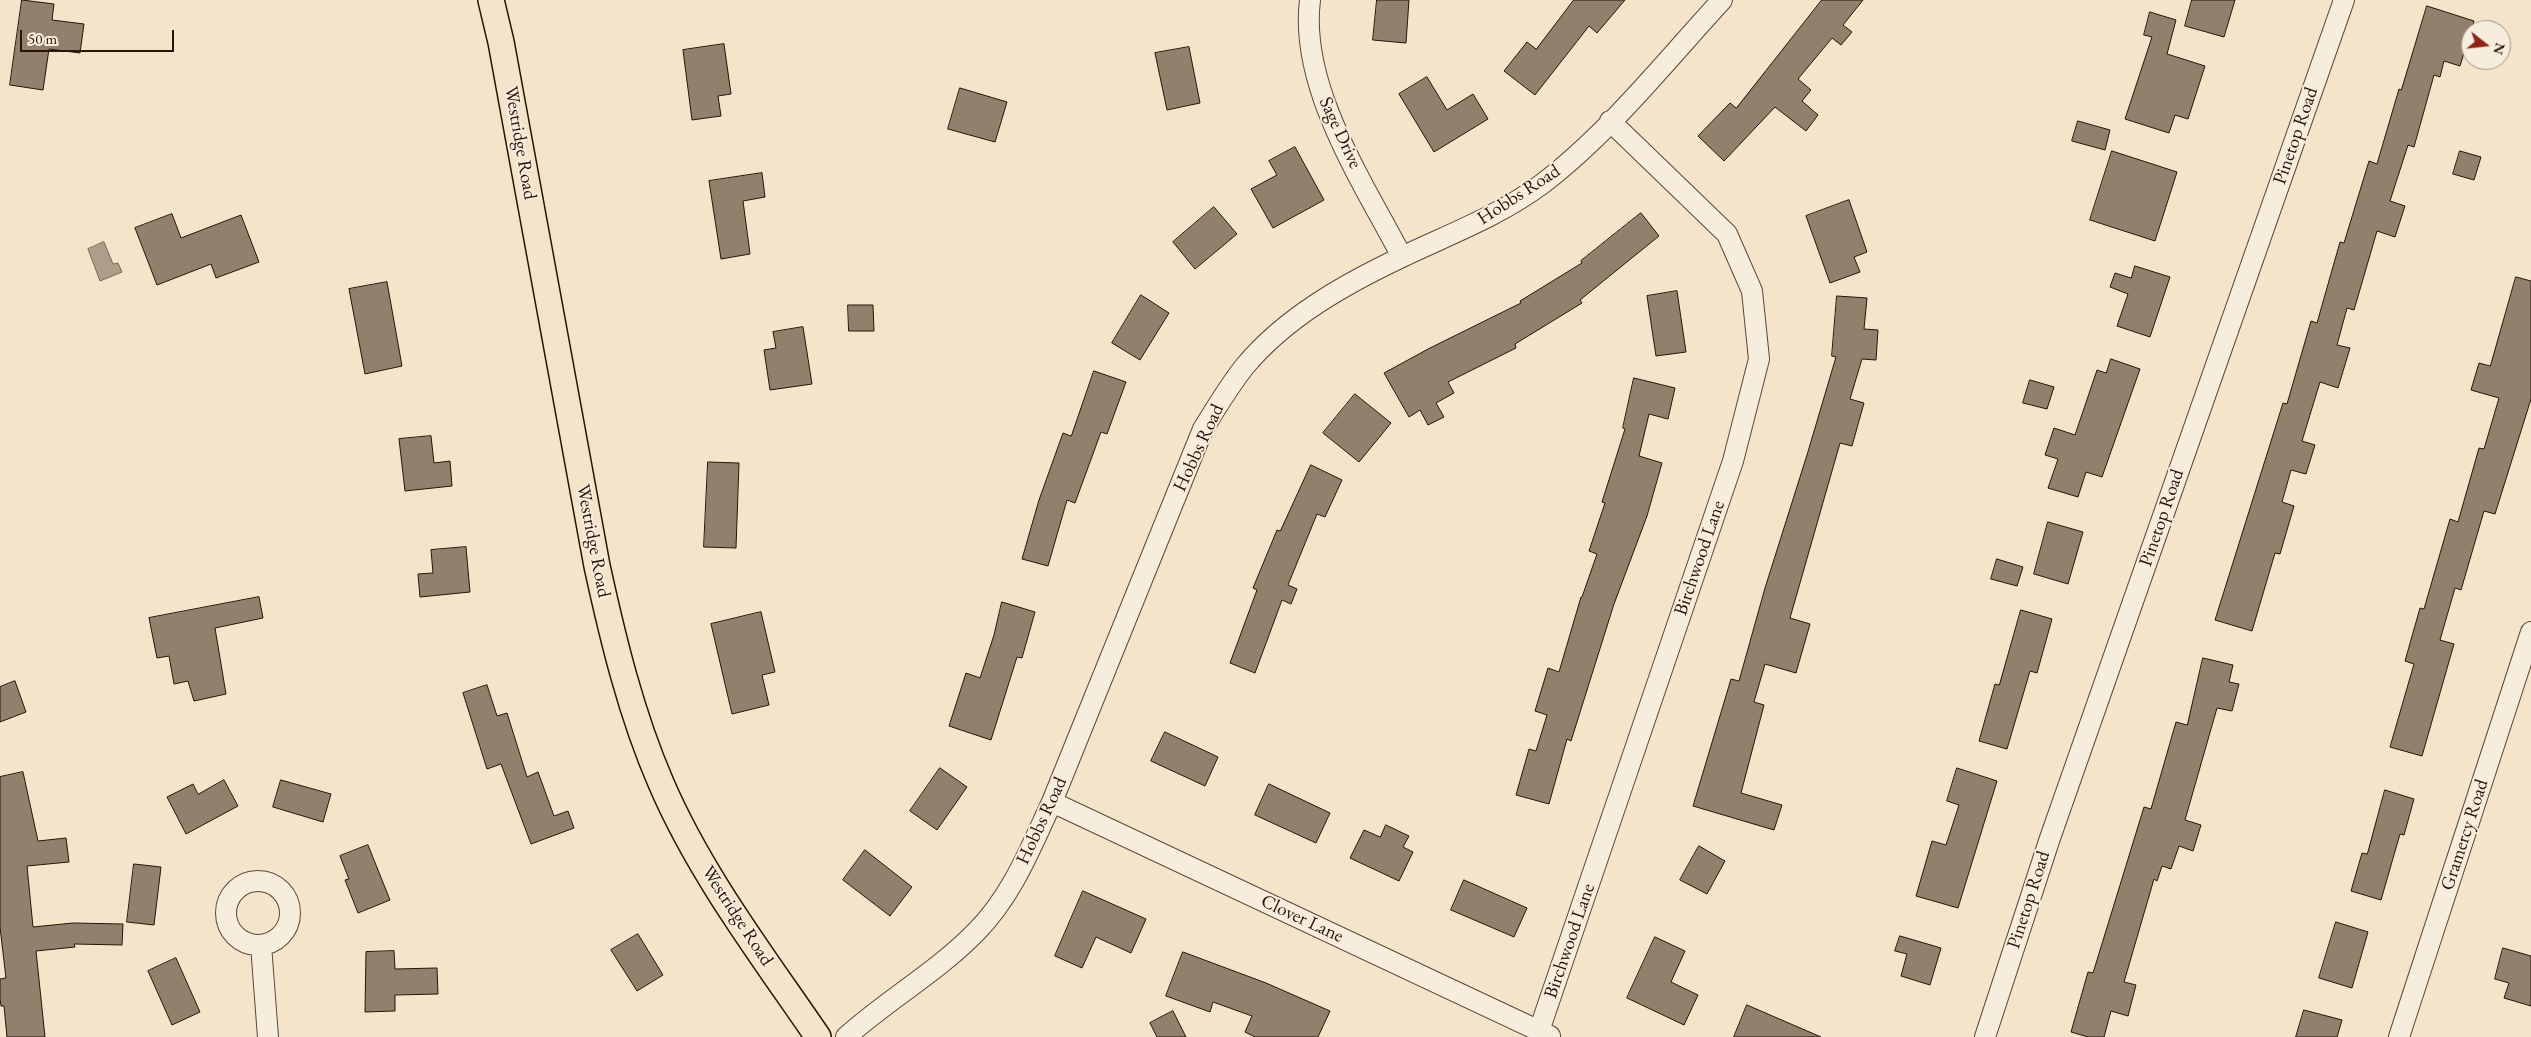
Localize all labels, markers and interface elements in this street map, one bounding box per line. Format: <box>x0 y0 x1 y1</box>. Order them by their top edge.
scale bar <box>22 20 176 52</box>
north arrow <box>2461 20 2511 70</box>
text: 50 m <box>28 29 57 48</box>
text: N <box>2489 41 2510 57</box>
street label: Westridge Road <box>499 84 541 202</box>
street label: Pinetop Road <box>2269 84 2323 188</box>
street label: Sage Drive <box>1314 94 1366 172</box>
street label: Hobbs Road <box>1473 160 1565 230</box>
street label: Hobbs Road <box>1169 401 1229 495</box>
street label: Pinetop Road <box>2135 466 2189 570</box>
street label: Westridge Road <box>571 482 615 600</box>
street label: Birchwood Lane <box>1670 498 1730 618</box>
street label: Hobbs Road <box>1012 774 1072 868</box>
street label: Gramercy Road <box>2436 777 2494 893</box>
street label: Pinetop Road <box>2002 848 2056 952</box>
street label: Westridge Road <box>696 862 778 970</box>
street label: Birchwood Lane <box>1540 881 1600 1001</box>
street label: Clover Lane <box>1257 890 1347 948</box>

